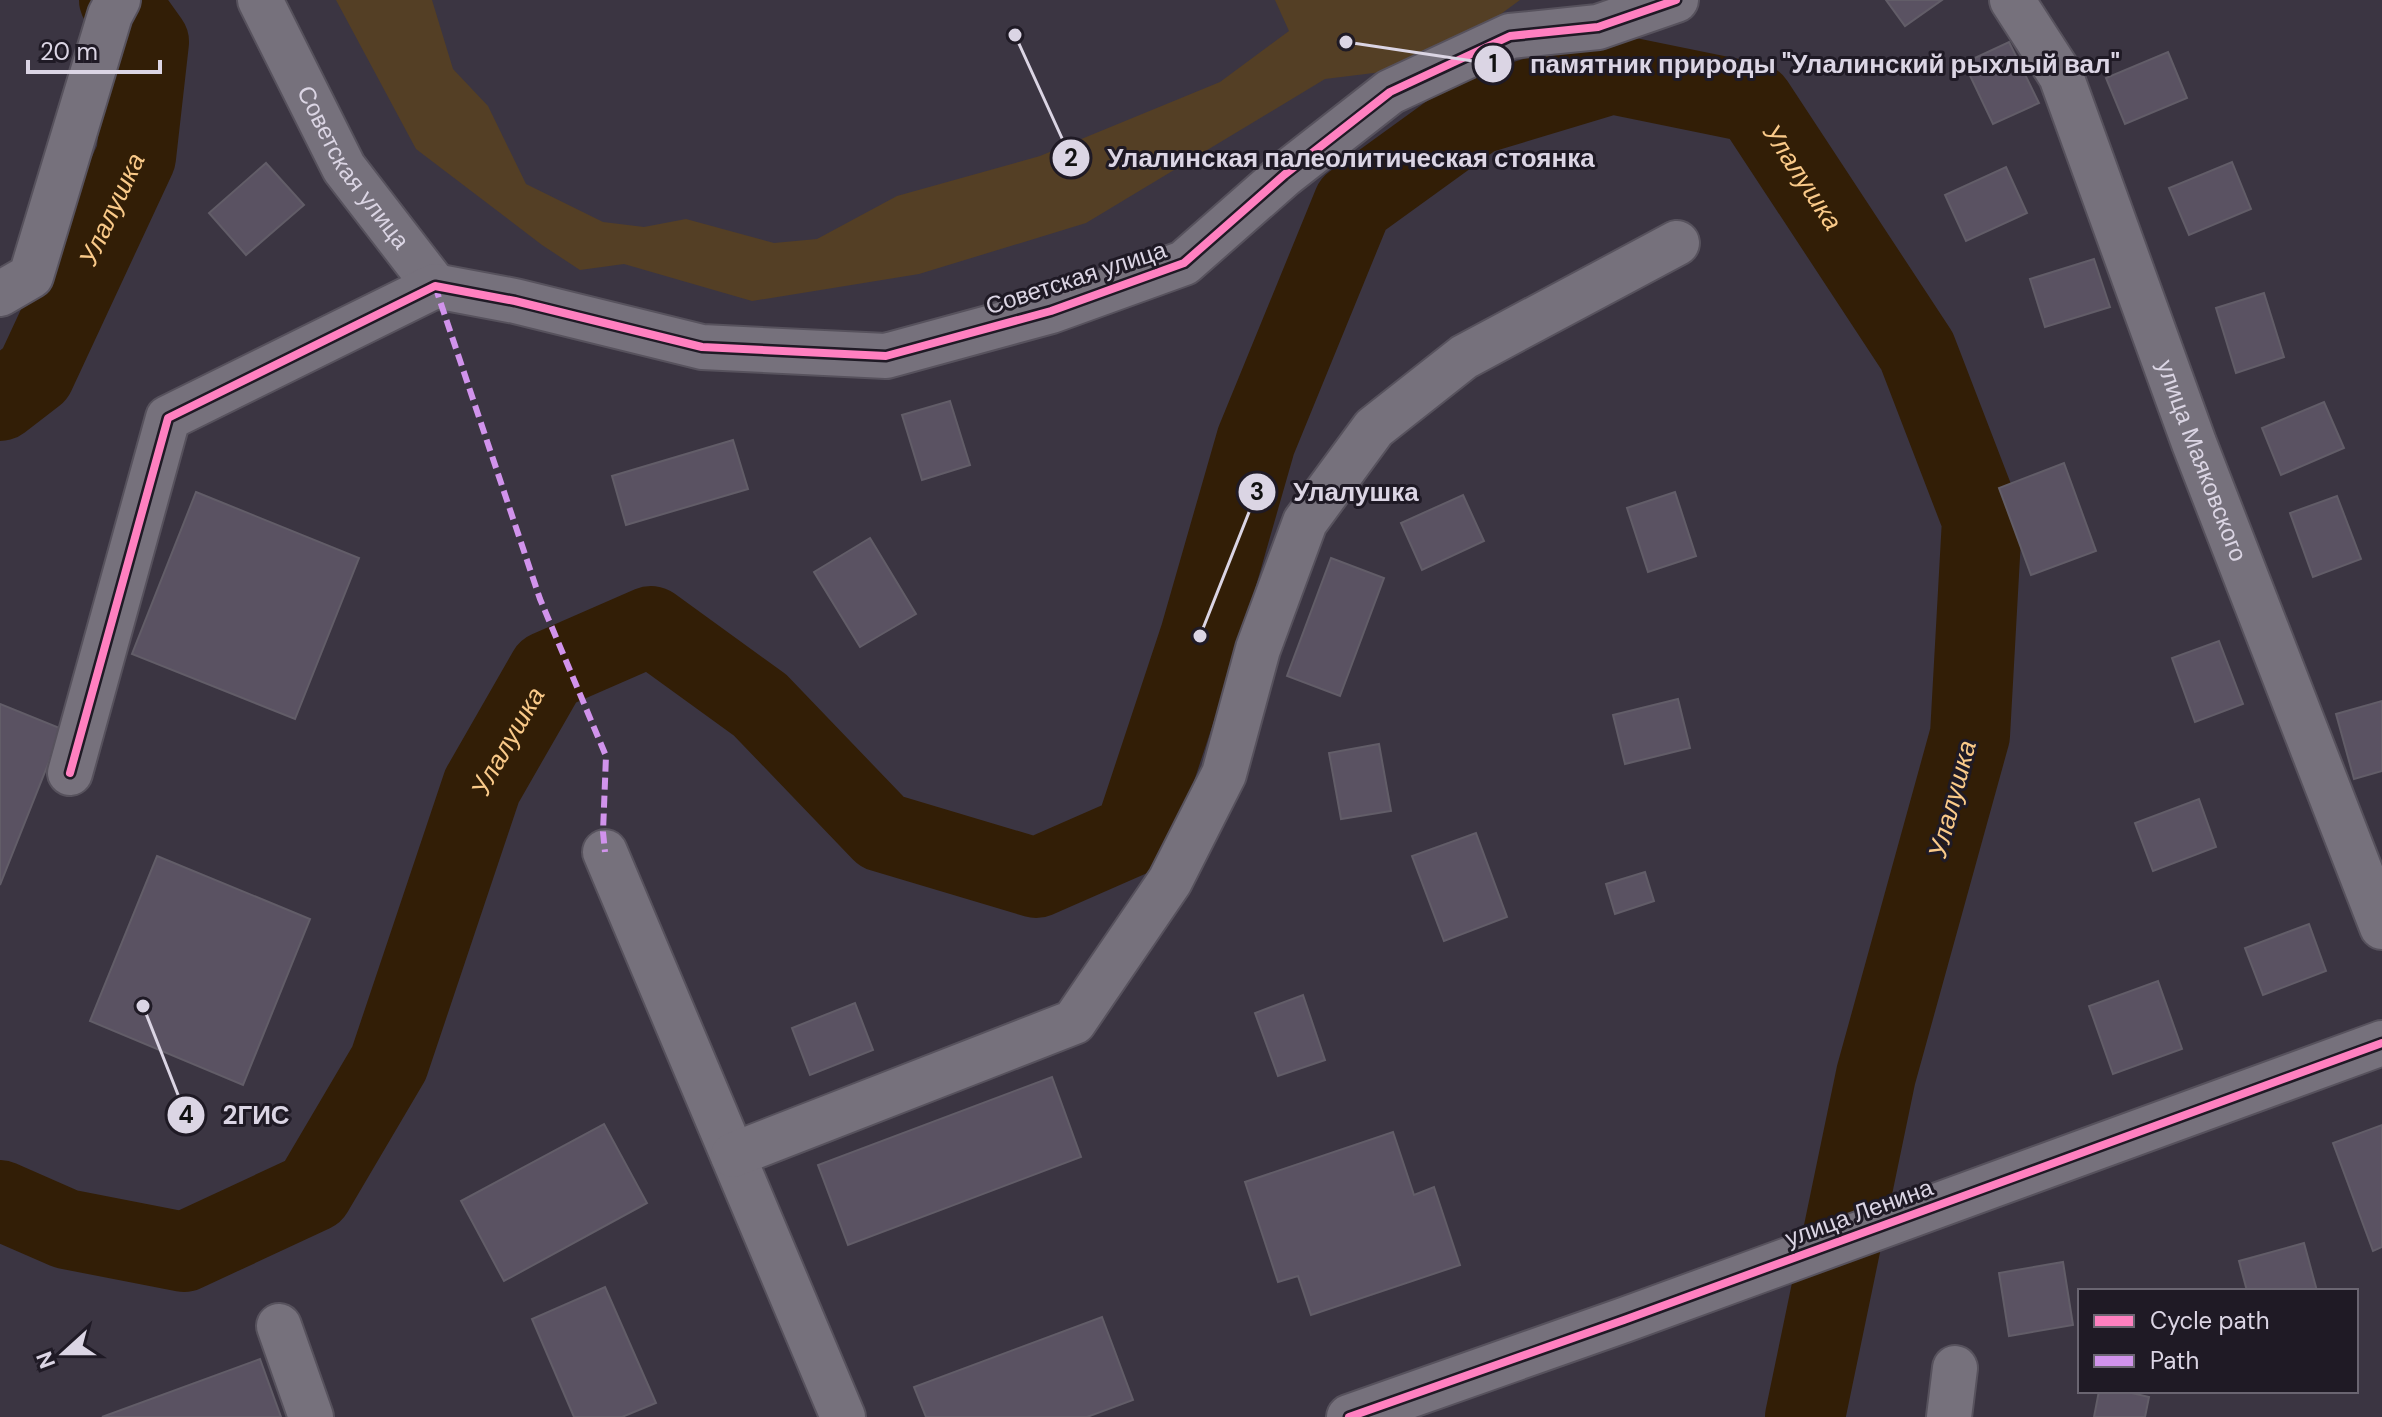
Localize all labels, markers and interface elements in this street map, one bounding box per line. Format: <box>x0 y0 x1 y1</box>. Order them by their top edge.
scale bar <box>28 24 160 74</box>
text: 20 m <box>40 36 98 67</box>
callout: памятник природы "Улалинский рыхлый вал" <box>1473 39 2136 89</box>
text: памятник природы "Улалинский рыхлый вал" <box>1530 47 2120 81</box>
text: 1 <box>1489 48 1497 79</box>
street label: Советская улица <box>290 80 417 256</box>
water label: Улалушка <box>1755 117 1850 237</box>
callout: Улалинская палеолитическая стоянка <box>1051 133 1611 183</box>
text: Улалинская палеолитическая стоянка <box>1107 141 1595 175</box>
text: 2 <box>1064 142 1078 173</box>
water label: Улалушка <box>70 147 153 272</box>
street label: Советская улица <box>982 234 1171 321</box>
street label: улица Маяковского <box>2150 355 2255 566</box>
callout: Улалушка <box>1237 467 1435 517</box>
text: Улалушка <box>1293 475 1419 509</box>
text: 3 <box>1250 476 1264 507</box>
water label: Улалушка <box>463 681 552 801</box>
water label: Улалушка <box>1920 737 1984 862</box>
callout: 2ГИС <box>166 1090 306 1140</box>
text: 2ГИС <box>222 1098 290 1132</box>
text: 4 <box>178 1099 194 1130</box>
street label: улица Ленина <box>1781 1171 1937 1254</box>
legend <box>2078 1289 2358 1393</box>
text: Cycle path <box>2150 1305 2269 1336</box>
north arrow <box>24 1313 104 1393</box>
text: Path <box>2150 1345 2199 1376</box>
text: N <box>29 1347 62 1373</box>

